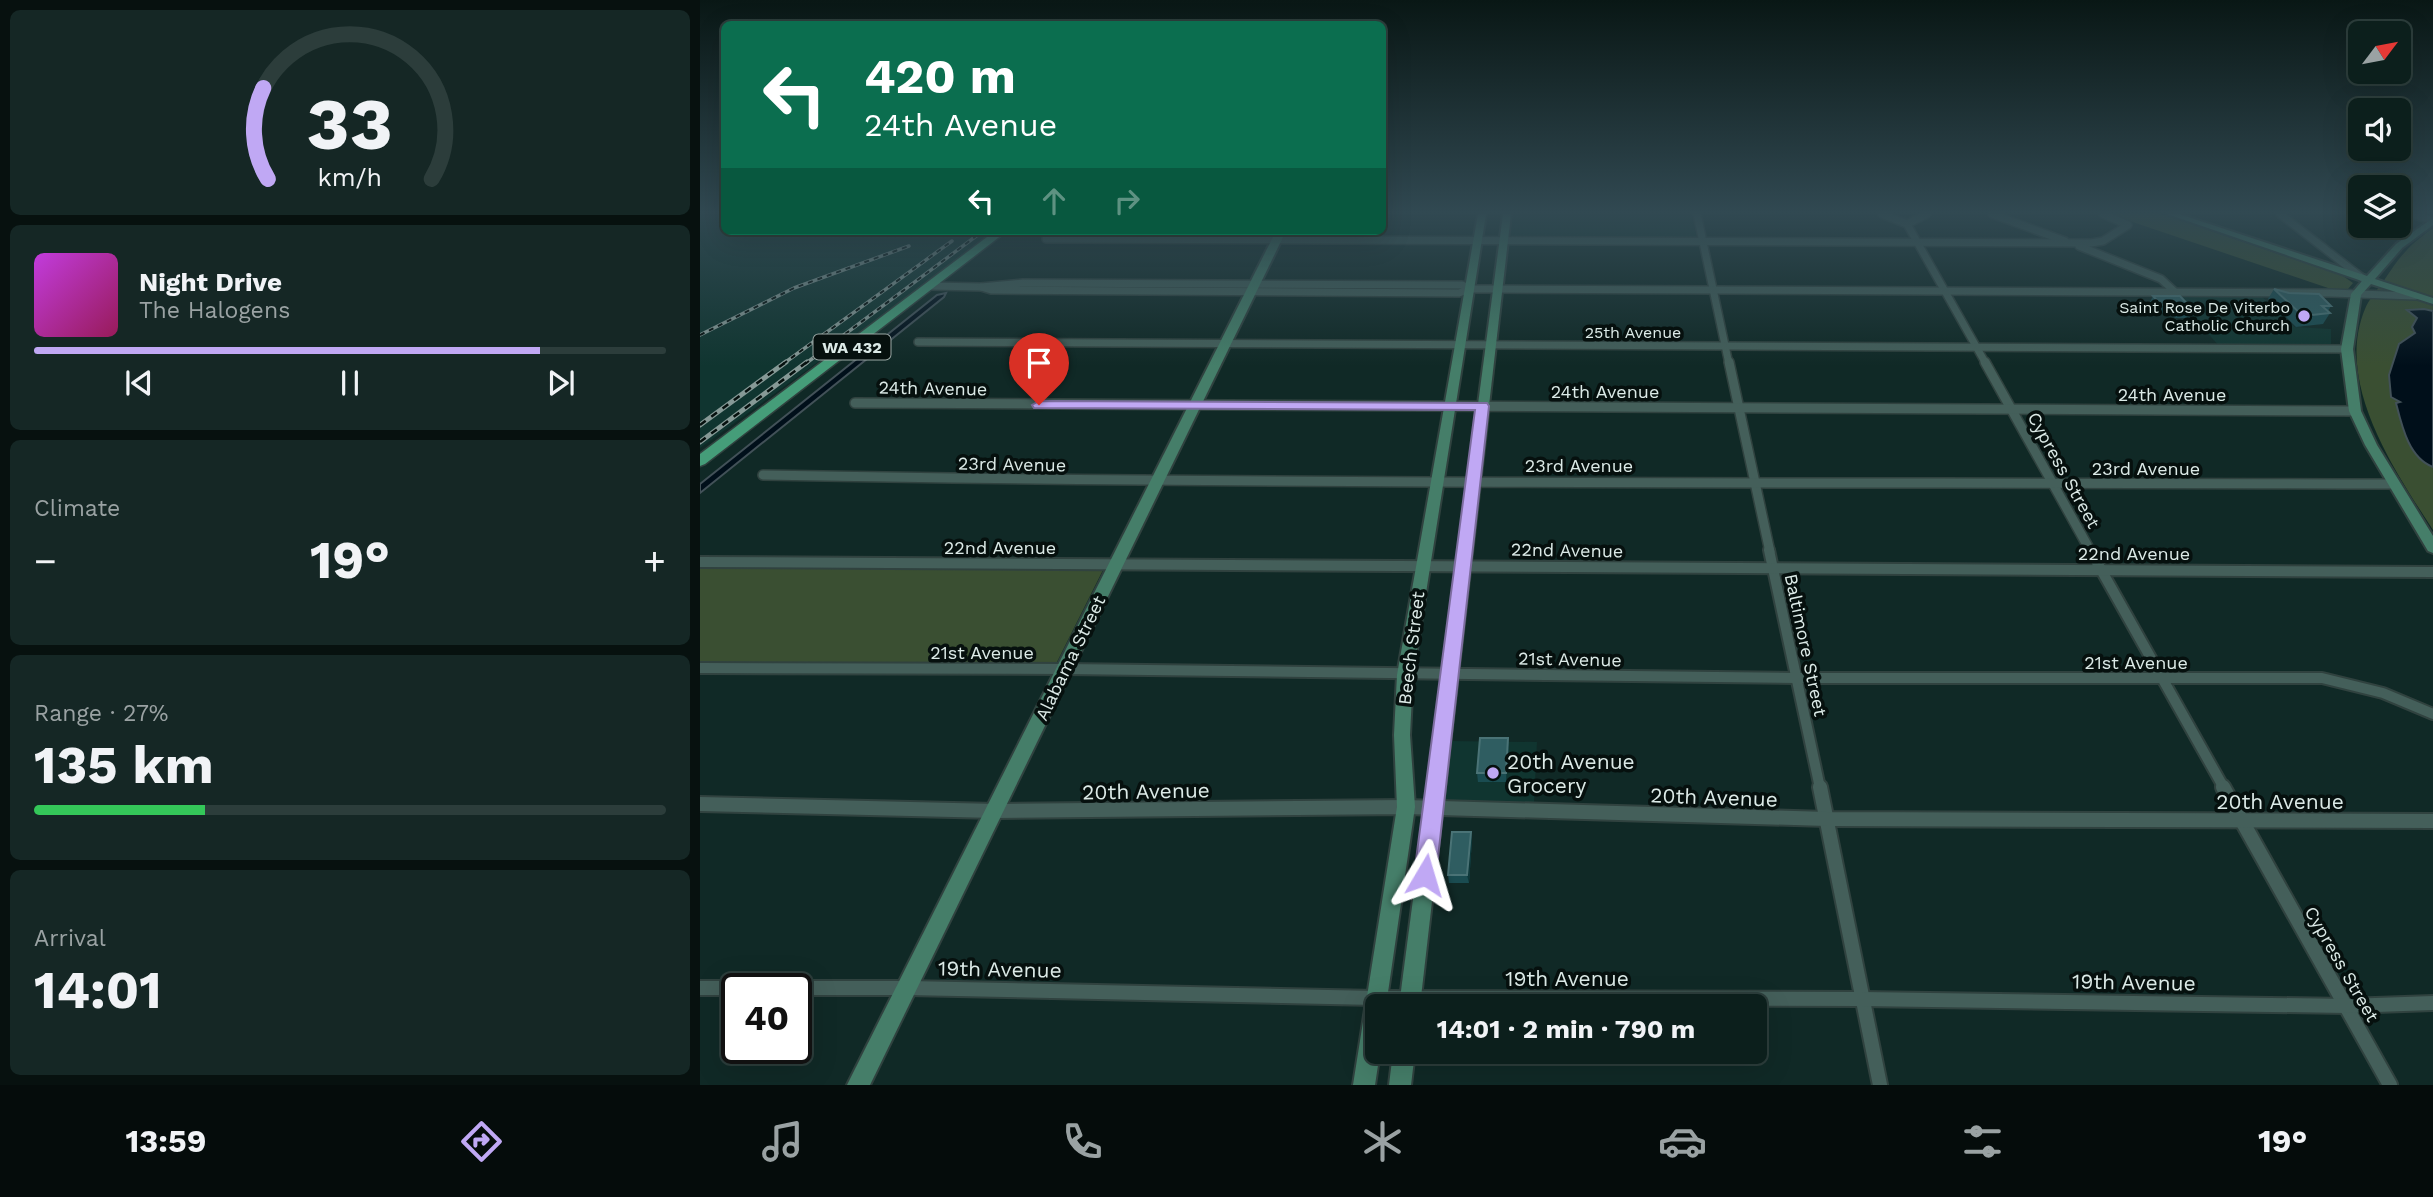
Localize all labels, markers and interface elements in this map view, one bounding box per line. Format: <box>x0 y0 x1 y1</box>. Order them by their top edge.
north arrow <box>2348 21 2412 84</box>
map controls <box>2348 21 2411 238</box>
text: 420 m <box>864 47 1016 105</box>
icon: left <box>749 49 840 140</box>
text: 33 <box>307 81 393 167</box>
button: sound <box>2348 98 2411 161</box>
text: 24th Avenue <box>864 106 1057 144</box>
text: km/h <box>318 162 382 191</box>
button: layers <box>2348 175 2411 238</box>
icon: left <box>962 182 1000 220</box>
icon: ahead <box>1035 182 1073 220</box>
icon: right <box>1108 182 1146 220</box>
text: Night Drive <box>139 267 282 297</box>
text: The Halogens <box>139 297 290 324</box>
place label: Saint Rose De Viterbo Catholic Church <box>2119 298 2290 335</box>
marker: Saint Rose De Viterbo Catholic Church <box>2296 308 2312 324</box>
street label: 25th Avenue <box>1585 323 1681 342</box>
pin <box>1009 333 1069 405</box>
road number: WA 432 <box>814 334 890 360</box>
icon: arrive <box>1020 344 1058 382</box>
icon: previous <box>120 364 158 402</box>
icon: pause <box>331 364 369 402</box>
icon: next <box>542 364 580 402</box>
street label: 24th Avenue <box>878 377 988 399</box>
street label: 24th Avenue <box>1551 381 1659 402</box>
street label: 24th Avenue <box>2118 384 2226 405</box>
street label: Cypress Street <box>2023 408 2105 532</box>
street label: 23rd Avenue <box>958 453 1066 475</box>
street label: 23rd Avenue <box>1525 455 1633 476</box>
street label: 23rd Avenue <box>2092 458 2200 479</box>
text: Climate <box>34 495 120 522</box>
text: 19° <box>310 530 390 591</box>
street label: 22nd Avenue <box>944 537 1056 558</box>
text: − <box>34 539 57 583</box>
text: + <box>643 539 666 583</box>
street label: 22nd Avenue <box>1511 539 1623 561</box>
street label: 22nd Avenue <box>2078 543 2190 564</box>
street label: Baltimore Street <box>1781 572 1831 719</box>
street label: Beech Street <box>1394 590 1428 706</box>
street label: Alabama Street <box>1031 592 1110 724</box>
street label: 21st Avenue <box>930 642 1034 663</box>
street label: 21st Avenue <box>1518 648 1622 670</box>
street label: 21st Avenue <box>2084 652 2188 673</box>
text: Range · 27% <box>34 700 168 727</box>
text: 135 km <box>34 735 214 796</box>
place label: 20th Avenue Grocery <box>1507 749 1635 798</box>
marker: 20th Avenue Grocery <box>1485 765 1501 781</box>
street label: 20th Avenue <box>1082 777 1210 805</box>
street label: 20th Avenue <box>1650 782 1778 812</box>
street label: 20th Avenue <box>2216 789 2344 814</box>
position arrow <box>1388 838 1462 912</box>
street label: Cypress Street <box>2300 903 2384 1026</box>
text: Arrival <box>34 925 106 952</box>
street label: 19th Avenue <box>938 955 1062 983</box>
text: 14:01 <box>34 960 162 1021</box>
street label: 19th Avenue <box>1505 966 1629 991</box>
street label: 19th Avenue <box>2072 968 2196 996</box>
speed limit sign: 40 <box>721 973 812 1064</box>
text: 14:01 · 2 min · 790 m <box>1437 1014 1695 1044</box>
icon: directions <box>457 1117 506 1166</box>
icon: music <box>758 1117 807 1166</box>
icon: phone <box>1058 1117 1107 1166</box>
icon: climate <box>1358 1117 1407 1166</box>
icon: car <box>1658 1117 1707 1166</box>
icon: filters <box>1958 1117 2007 1166</box>
text: 13:59 <box>126 1122 206 1160</box>
text: 19° <box>2258 1122 2307 1160</box>

